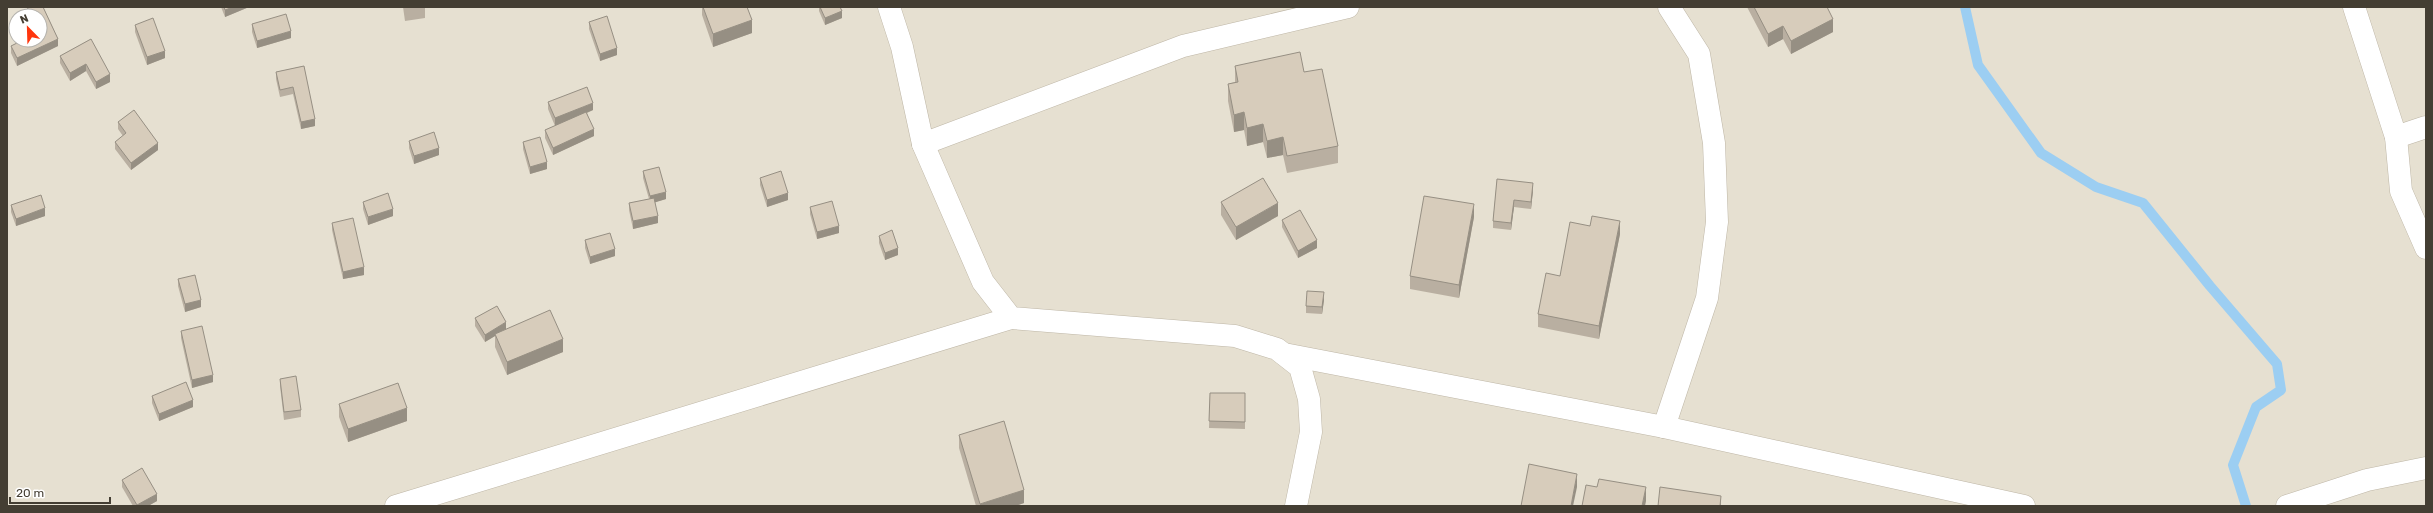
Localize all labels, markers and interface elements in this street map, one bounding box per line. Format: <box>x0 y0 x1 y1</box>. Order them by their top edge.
north arrow <box>8 8 48 48</box>
text: N <box>18 12 31 27</box>
scale bar <box>10 479 110 505</box>
text: 20 m <box>16 486 44 500</box>

